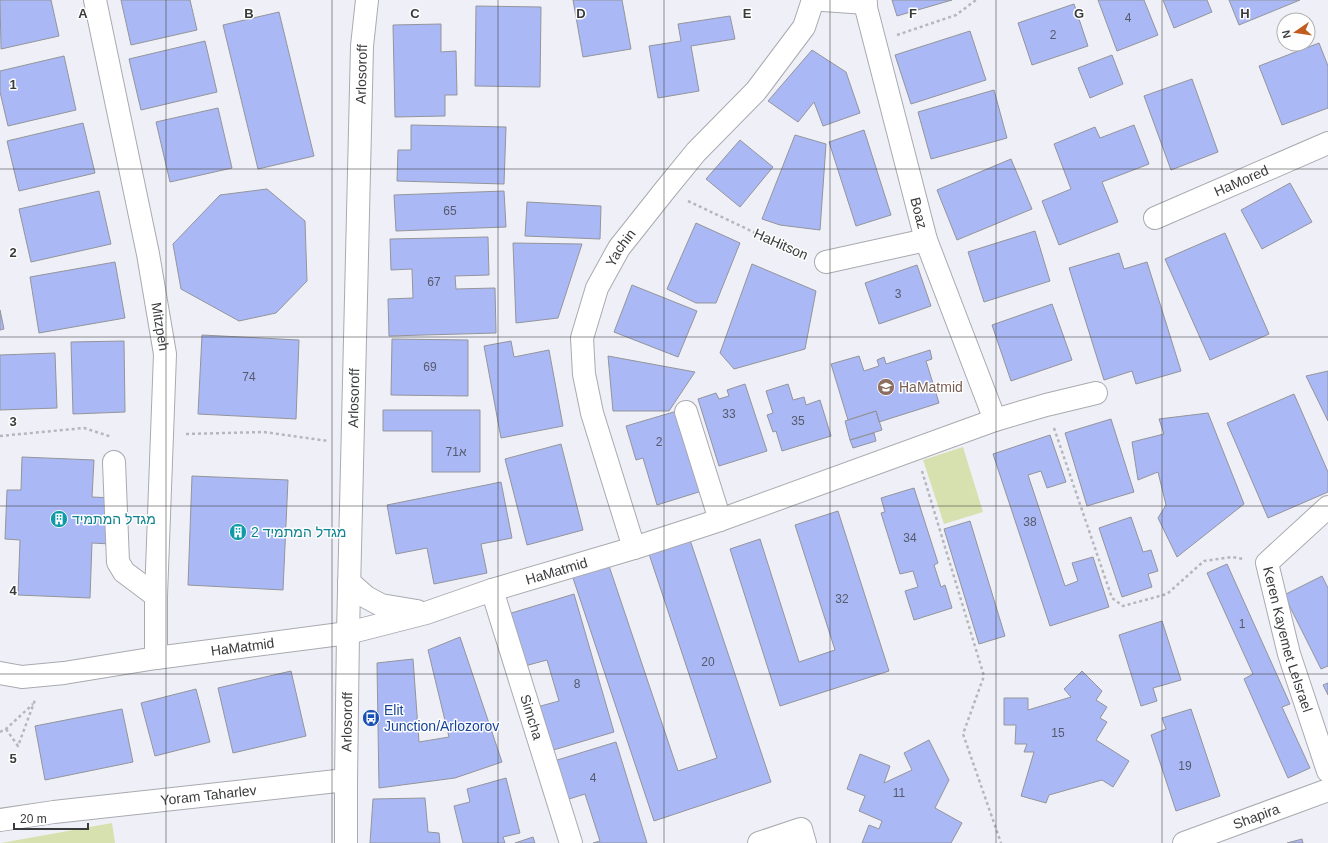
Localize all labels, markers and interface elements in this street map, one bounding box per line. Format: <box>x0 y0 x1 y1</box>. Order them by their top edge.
text: A <box>78 6 88 21</box>
text: B <box>244 6 254 21</box>
text: C <box>410 6 420 21</box>
text: D <box>576 6 586 21</box>
text: E <box>743 6 752 21</box>
text: F <box>909 6 917 21</box>
text: G <box>1074 6 1084 21</box>
text: H <box>1240 6 1250 21</box>
house number: 4 <box>1125 11 1132 25</box>
north arrow <box>1276 12 1316 52</box>
house number: 2 <box>1050 28 1057 42</box>
text: N <box>1280 29 1293 39</box>
street label: Arlosoroff <box>353 44 370 104</box>
text: 1 <box>9 77 17 92</box>
street label: HaMored <box>1212 162 1271 199</box>
street label: Boaz <box>907 196 931 230</box>
house number: 65 <box>443 204 457 218</box>
street label: HaHitson <box>751 225 811 263</box>
street label: Yachin <box>602 226 639 269</box>
text: 2 <box>9 245 17 260</box>
house number: 67 <box>427 275 441 289</box>
house number: 3 <box>895 287 902 301</box>
street label: Mitzpeh <box>148 301 172 352</box>
house number: 69 <box>423 360 437 374</box>
street label: Arlosoroff <box>345 368 362 428</box>
house number: 74 <box>242 370 256 384</box>
school or university icon: HaMatmid <box>876 377 896 397</box>
place label: HaMatmid <box>899 379 963 395</box>
house number: 33 <box>722 407 736 421</box>
text: 3 <box>9 414 17 429</box>
house number: 35 <box>791 414 805 428</box>
house number: 2 <box>656 435 663 449</box>
house number: 71א <box>446 445 467 459</box>
building icon: מגדל המתמיד <box>49 509 69 529</box>
place label: מגדל המתמיד <box>72 511 156 527</box>
house number: 38 <box>1023 515 1037 529</box>
building icon: מגדל המתמיד 2 <box>228 522 248 542</box>
place label: מגדל המתמיד 2 <box>251 524 346 540</box>
house number: 34 <box>903 531 917 545</box>
street label: HaMatmid <box>524 554 589 588</box>
street label: Keren Kayemet LeIsrael <box>1260 565 1316 714</box>
text: 4 <box>9 583 17 598</box>
house number: 32 <box>835 592 849 606</box>
house number: 1 <box>1239 617 1246 631</box>
street label: HaMatmid <box>210 635 275 659</box>
house number: 20 <box>701 655 715 669</box>
house number: 8 <box>574 677 581 691</box>
street label: Arlosoroff <box>338 692 355 752</box>
street label: Simcha <box>517 692 546 742</box>
place label: Elit Junction/Arlozorov <box>384 702 499 734</box>
bus stop icon: Elit Junction/Arlozorov <box>361 708 381 728</box>
house number: 15 <box>1051 726 1065 740</box>
text: 5 <box>9 751 17 766</box>
house number: 19 <box>1178 759 1192 773</box>
house number: 4 <box>590 771 597 785</box>
street label: Yoram Taharlev <box>160 782 257 808</box>
house number: 11 <box>893 786 906 800</box>
street label: Shapira <box>1231 800 1282 832</box>
scale bar <box>14 805 88 831</box>
text: 20 m <box>20 812 47 826</box>

